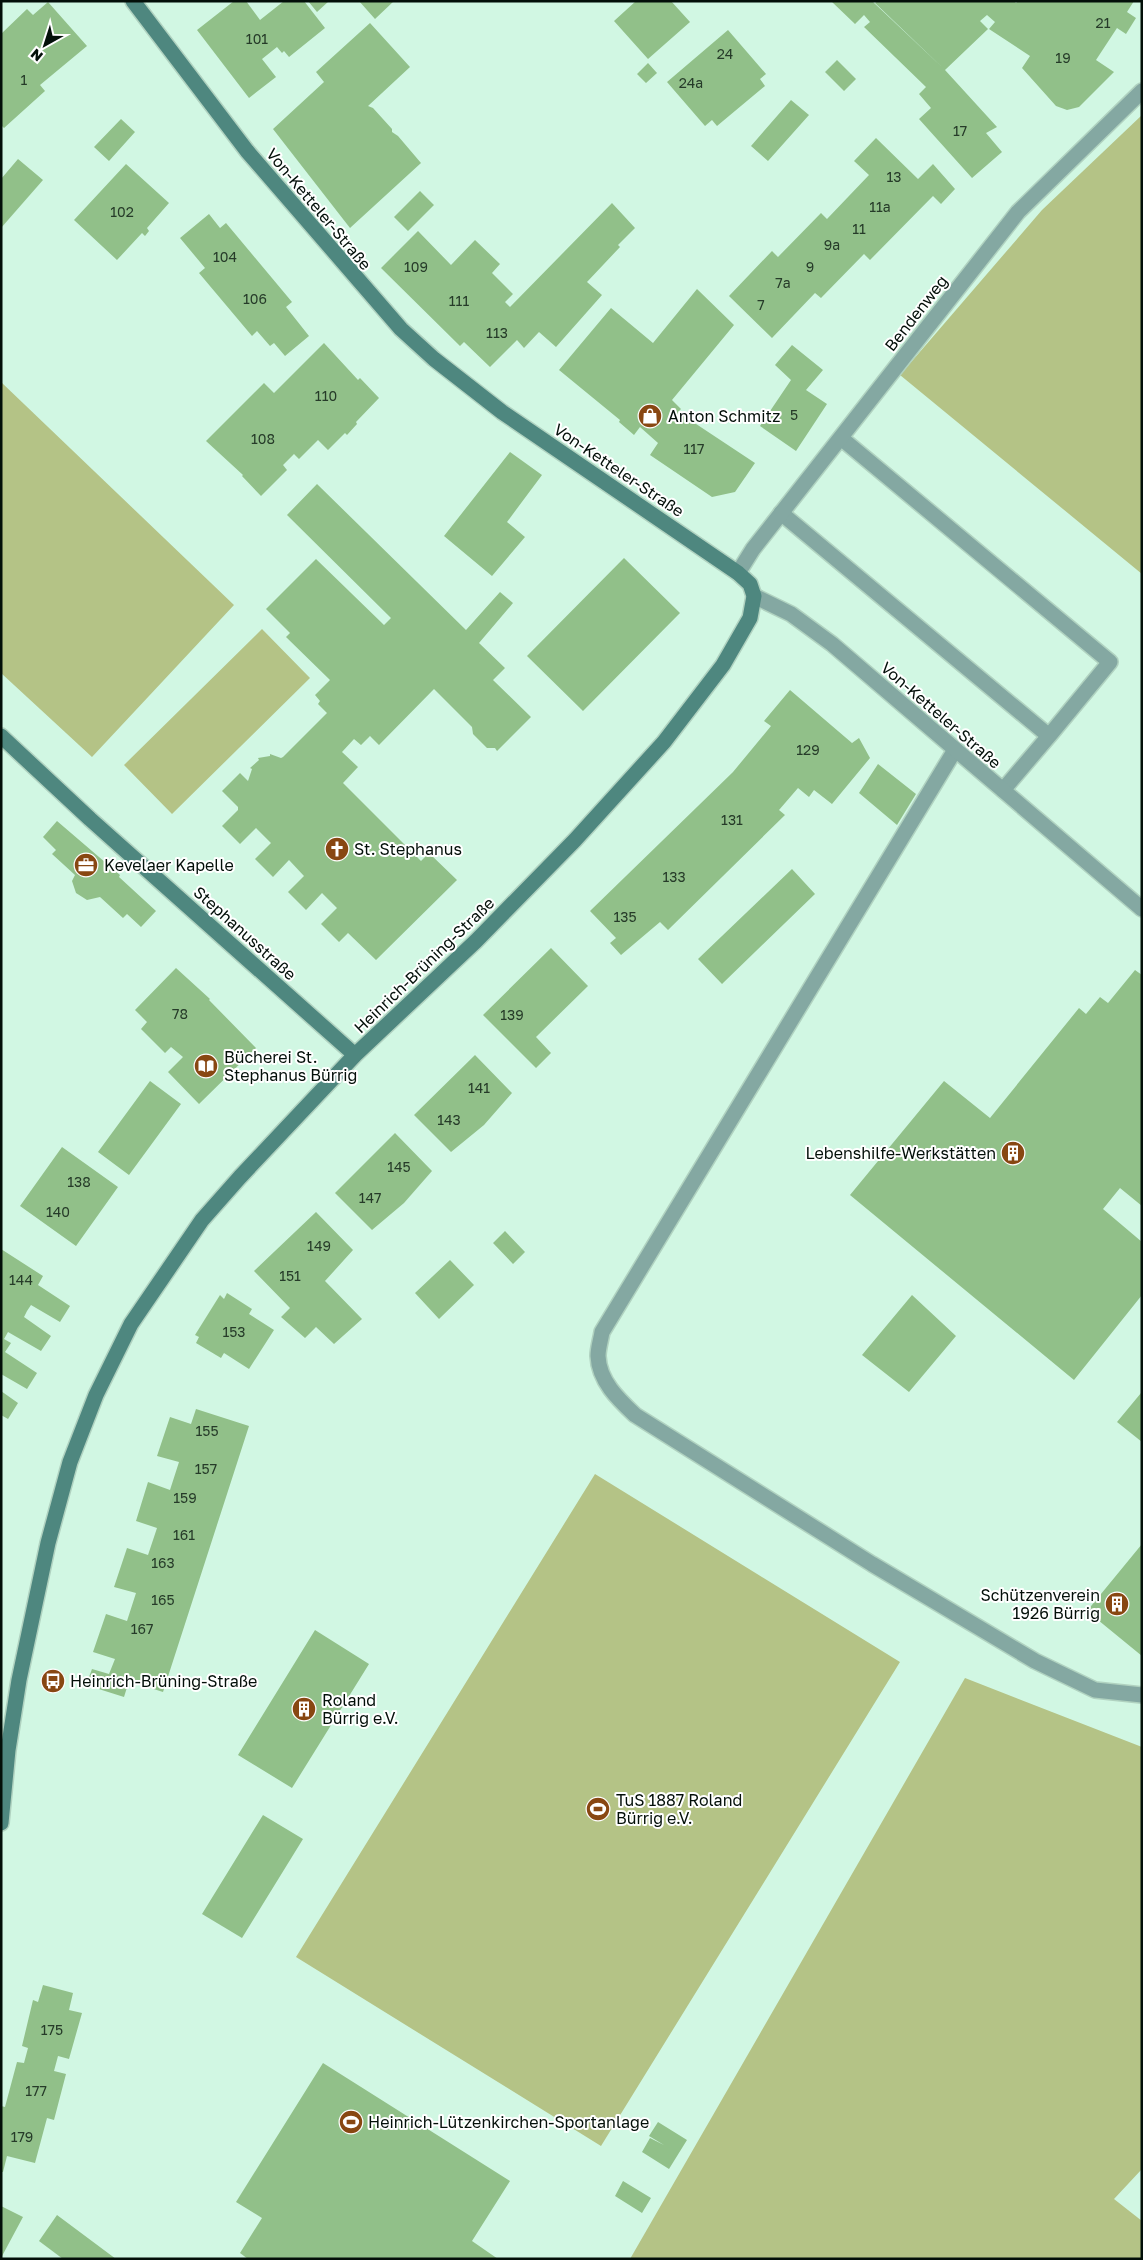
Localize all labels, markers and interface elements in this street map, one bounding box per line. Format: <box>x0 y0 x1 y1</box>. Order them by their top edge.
house number: 21 <box>1096 14 1111 31</box>
north arrow <box>20 20 70 70</box>
house number: 101 <box>246 30 268 47</box>
house number: 24 <box>717 45 733 62</box>
text: N <box>27 46 46 65</box>
house number: 19 <box>1055 49 1071 66</box>
house number: 1 <box>21 71 28 88</box>
house number: 24a <box>679 74 703 91</box>
house number: 17 <box>953 122 967 139</box>
street label: Von-Ketteler-Straße <box>262 144 376 274</box>
house number: 13 <box>887 168 901 185</box>
house number: 11a <box>869 198 891 215</box>
house number: 102 <box>110 203 134 220</box>
house number: 11 <box>852 220 866 237</box>
house number: 9a <box>824 236 840 253</box>
house number: 104 <box>213 248 237 265</box>
house number: 109 <box>404 258 428 275</box>
house number: 9 <box>806 258 814 275</box>
street label: Bendenweg <box>880 271 952 355</box>
house number: 7a <box>775 274 791 291</box>
house number: 106 <box>243 290 267 307</box>
house number: 111 <box>449 292 469 309</box>
house number: 7 <box>757 296 765 313</box>
house number: 113 <box>486 324 508 341</box>
house number: 110 <box>315 387 337 404</box>
shop icon: Anton Schmitz <box>637 403 663 429</box>
place label: Anton Schmitz <box>668 406 780 426</box>
house number: 5 <box>790 406 798 423</box>
street label: Von-Ketteler-Straße <box>550 419 688 521</box>
house number: 108 <box>251 430 275 447</box>
house number: 117 <box>684 440 705 457</box>
street label: Von-Ketteler-Straße <box>877 657 1005 773</box>
house number: 129 <box>796 741 820 758</box>
house number: 131 <box>721 811 743 828</box>
church icon: St. Stephanus <box>324 836 350 862</box>
place label: St. Stephanus <box>354 839 462 859</box>
office icon: Kevelaer Kapelle <box>73 852 99 878</box>
place label: Kevelaer Kapelle <box>104 855 234 875</box>
house number: 133 <box>662 868 686 885</box>
street label: Stephanusstraße <box>190 882 300 984</box>
street label: Heinrich-Brüning-Straße <box>350 893 498 1037</box>
house number: 135 <box>613 908 637 925</box>
house number: 78 <box>172 1005 188 1022</box>
house number: 139 <box>500 1006 524 1023</box>
place label: Bücherei St. Stephanus Bürrig <box>224 1047 357 1085</box>
library icon: Bücherei St. Stephanus Bürrig <box>193 1053 219 1079</box>
house number: 141 <box>468 1079 490 1096</box>
house number: 143 <box>437 1111 461 1128</box>
building icon: Lebenshilfe-Werkstätten <box>1000 1140 1026 1166</box>
place label: Lebenshilfe-Werkstätten <box>806 1143 996 1163</box>
house number: 145 <box>387 1158 411 1175</box>
house number: 138 <box>67 1173 91 1190</box>
house number: 147 <box>359 1189 381 1206</box>
house number: 140 <box>46 1203 70 1220</box>
house number: 149 <box>307 1237 331 1254</box>
house number: 151 <box>279 1267 301 1284</box>
house number: 144 <box>9 1271 33 1288</box>
house number: 153 <box>222 1323 246 1340</box>
house number: 155 <box>195 1422 219 1439</box>
house number: 157 <box>195 1460 217 1477</box>
house number: 159 <box>173 1489 197 1506</box>
house number: 161 <box>173 1526 195 1543</box>
house number: 163 <box>151 1554 175 1571</box>
place label: Schützenverein 1926 Bürrig <box>980 1585 1100 1623</box>
house number: 165 <box>151 1591 175 1608</box>
building icon: Schützenverein 1926 Bürrig <box>1104 1591 1130 1617</box>
house number: 167 <box>131 1620 153 1637</box>
bus stop icon: Heinrich-Brüning-Straße <box>40 1668 66 1694</box>
place label: Heinrich-Brüning-Straße <box>70 1671 257 1691</box>
place label: Roland Bürrig e.V. <box>322 1690 399 1728</box>
building icon: Roland Bürrig e.V. <box>291 1696 317 1722</box>
place label: TuS 1887 Roland Bürrig e.V. <box>616 1790 742 1828</box>
sports icon: TuS 1887 Roland Bürrig e.V. <box>585 1796 611 1822</box>
house number: 175 <box>41 2021 63 2038</box>
house number: 177 <box>25 2082 47 2099</box>
sports icon: Heinrich-Lützenkirchen-Sportanlage <box>338 2109 364 2135</box>
place label: Heinrich-Lützenkirchen-Sportanlage <box>368 2112 649 2132</box>
house number: 179 <box>11 2128 33 2145</box>

